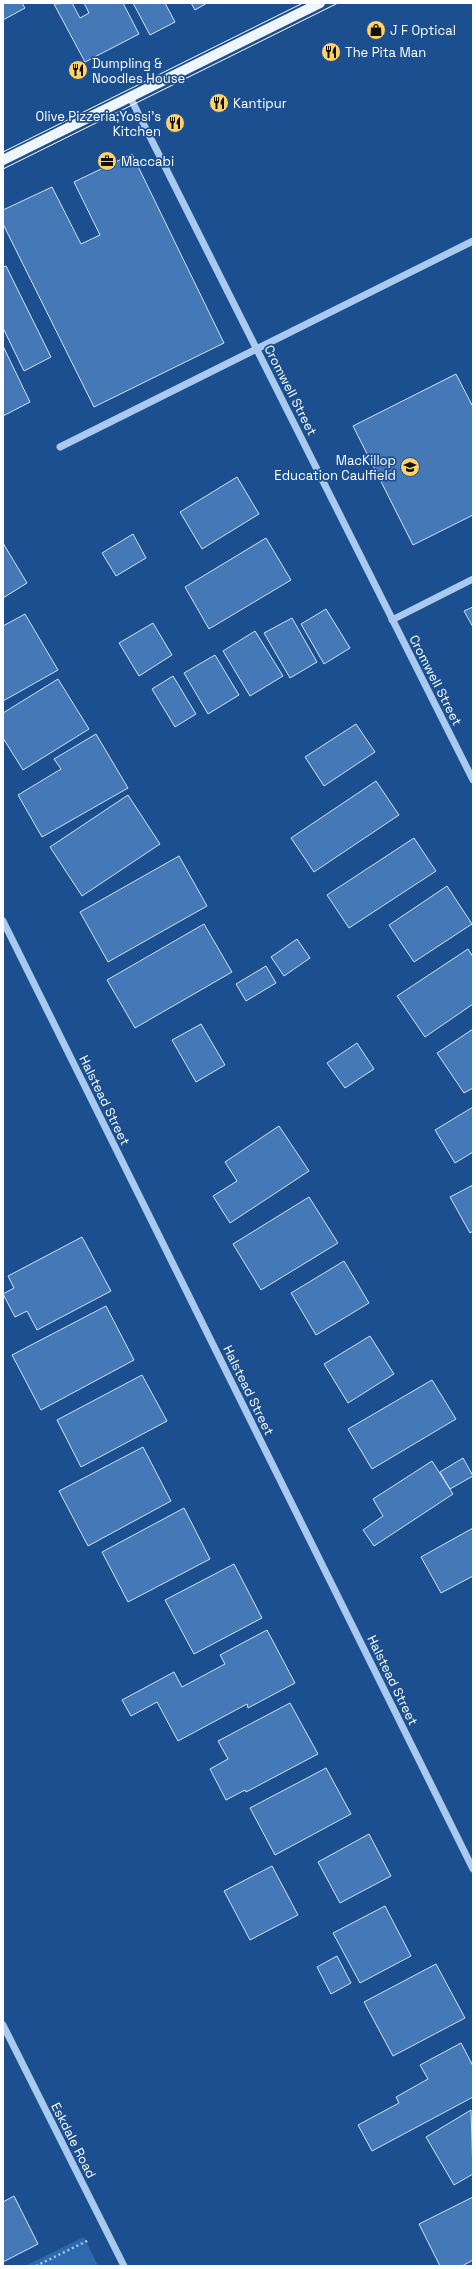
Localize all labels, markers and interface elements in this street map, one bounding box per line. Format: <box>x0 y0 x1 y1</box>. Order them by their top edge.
shop icon: J F Optical <box>365 19 387 41</box>
place label: J F Optical <box>390 22 456 39</box>
restaurant icon: The Pita Man <box>320 41 342 63</box>
place label: The Pita Man <box>345 44 426 61</box>
place label: Dumpling & Noodles House <box>92 55 185 87</box>
restaurant icon: Dumpling & Noodles House <box>67 59 89 81</box>
restaurant icon: Kantipur <box>208 92 230 114</box>
place label: Kantipur <box>233 95 287 112</box>
place label: Olive Pizzeria;Yossi's Kitchen <box>36 108 161 140</box>
restaurant icon: Olive Pizzeria;Yossi's Kitchen <box>164 112 186 134</box>
office icon: Maccabi <box>96 150 118 172</box>
place label: Maccabi <box>121 153 174 170</box>
street label: Cromwell Street <box>260 342 321 438</box>
place label: MacKillop Education Caulfield <box>274 452 396 484</box>
school or university icon: MacKillop Education Caulfield <box>399 456 421 478</box>
street label: Cromwell Street <box>405 632 466 728</box>
street label: Halstead Street <box>75 1052 134 1148</box>
street label: Halstead Street <box>219 1342 278 1438</box>
street label: Halstead Street <box>363 1632 422 1728</box>
street label: Eskdale Road <box>47 2099 100 2181</box>

